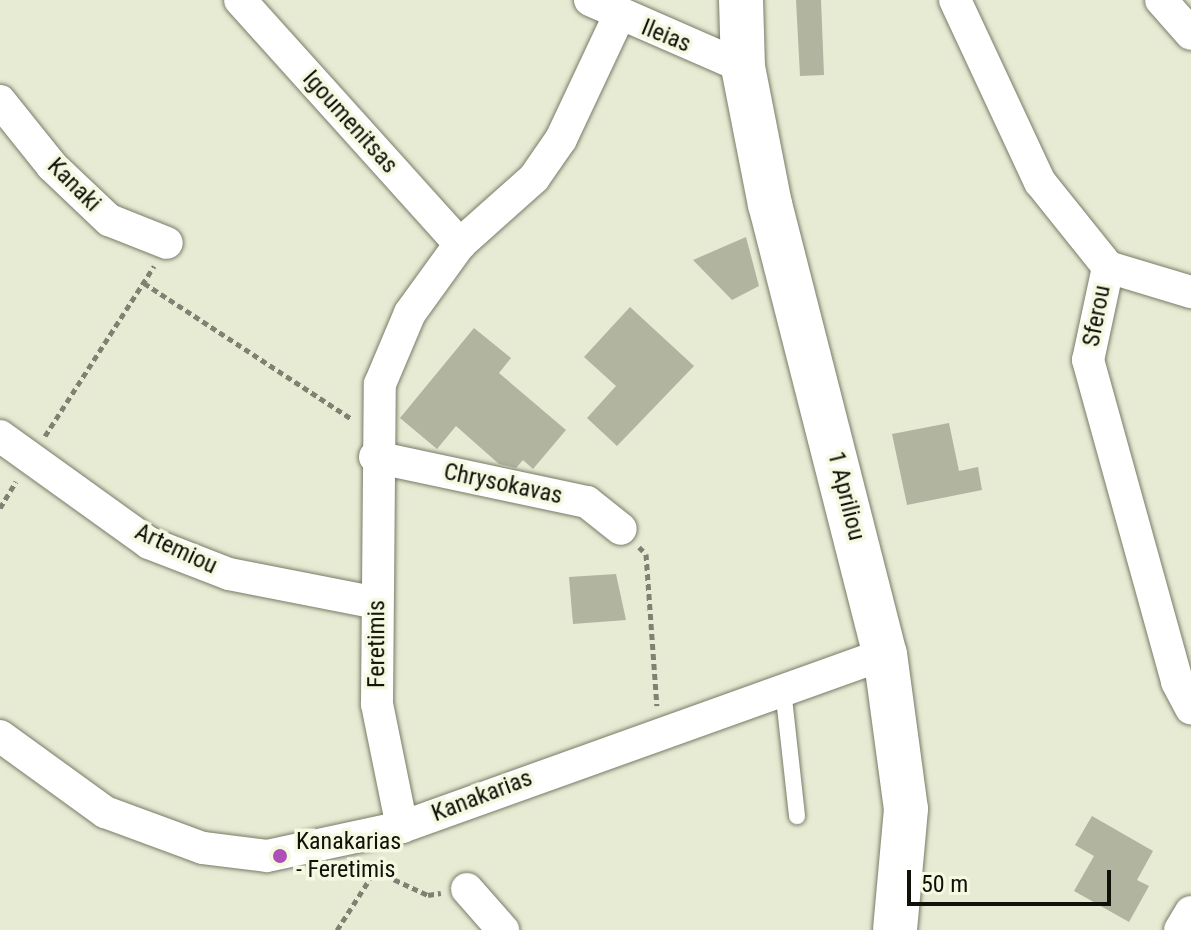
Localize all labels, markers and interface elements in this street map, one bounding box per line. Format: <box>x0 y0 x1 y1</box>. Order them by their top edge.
street label: Ileias <box>637 13 695 59</box>
street label: Igoumenitsas <box>296 65 404 179</box>
street label: Kanaki <box>41 152 107 218</box>
street label: Sferou <box>1077 283 1117 349</box>
street label: 1 Apriliou <box>821 449 871 543</box>
street label: Chrysokavas <box>441 457 565 511</box>
street label: Artemiou <box>130 517 222 581</box>
street label: Feretimis <box>363 600 391 688</box>
street label: Kanakarias <box>428 764 536 828</box>
place label: Kanakarias - Feretimis <box>296 828 401 884</box>
marker: Kanakarias - Feretimis <box>271 847 289 865</box>
scale bar <box>911 854 1115 904</box>
text: 50 m <box>921 870 968 898</box>

